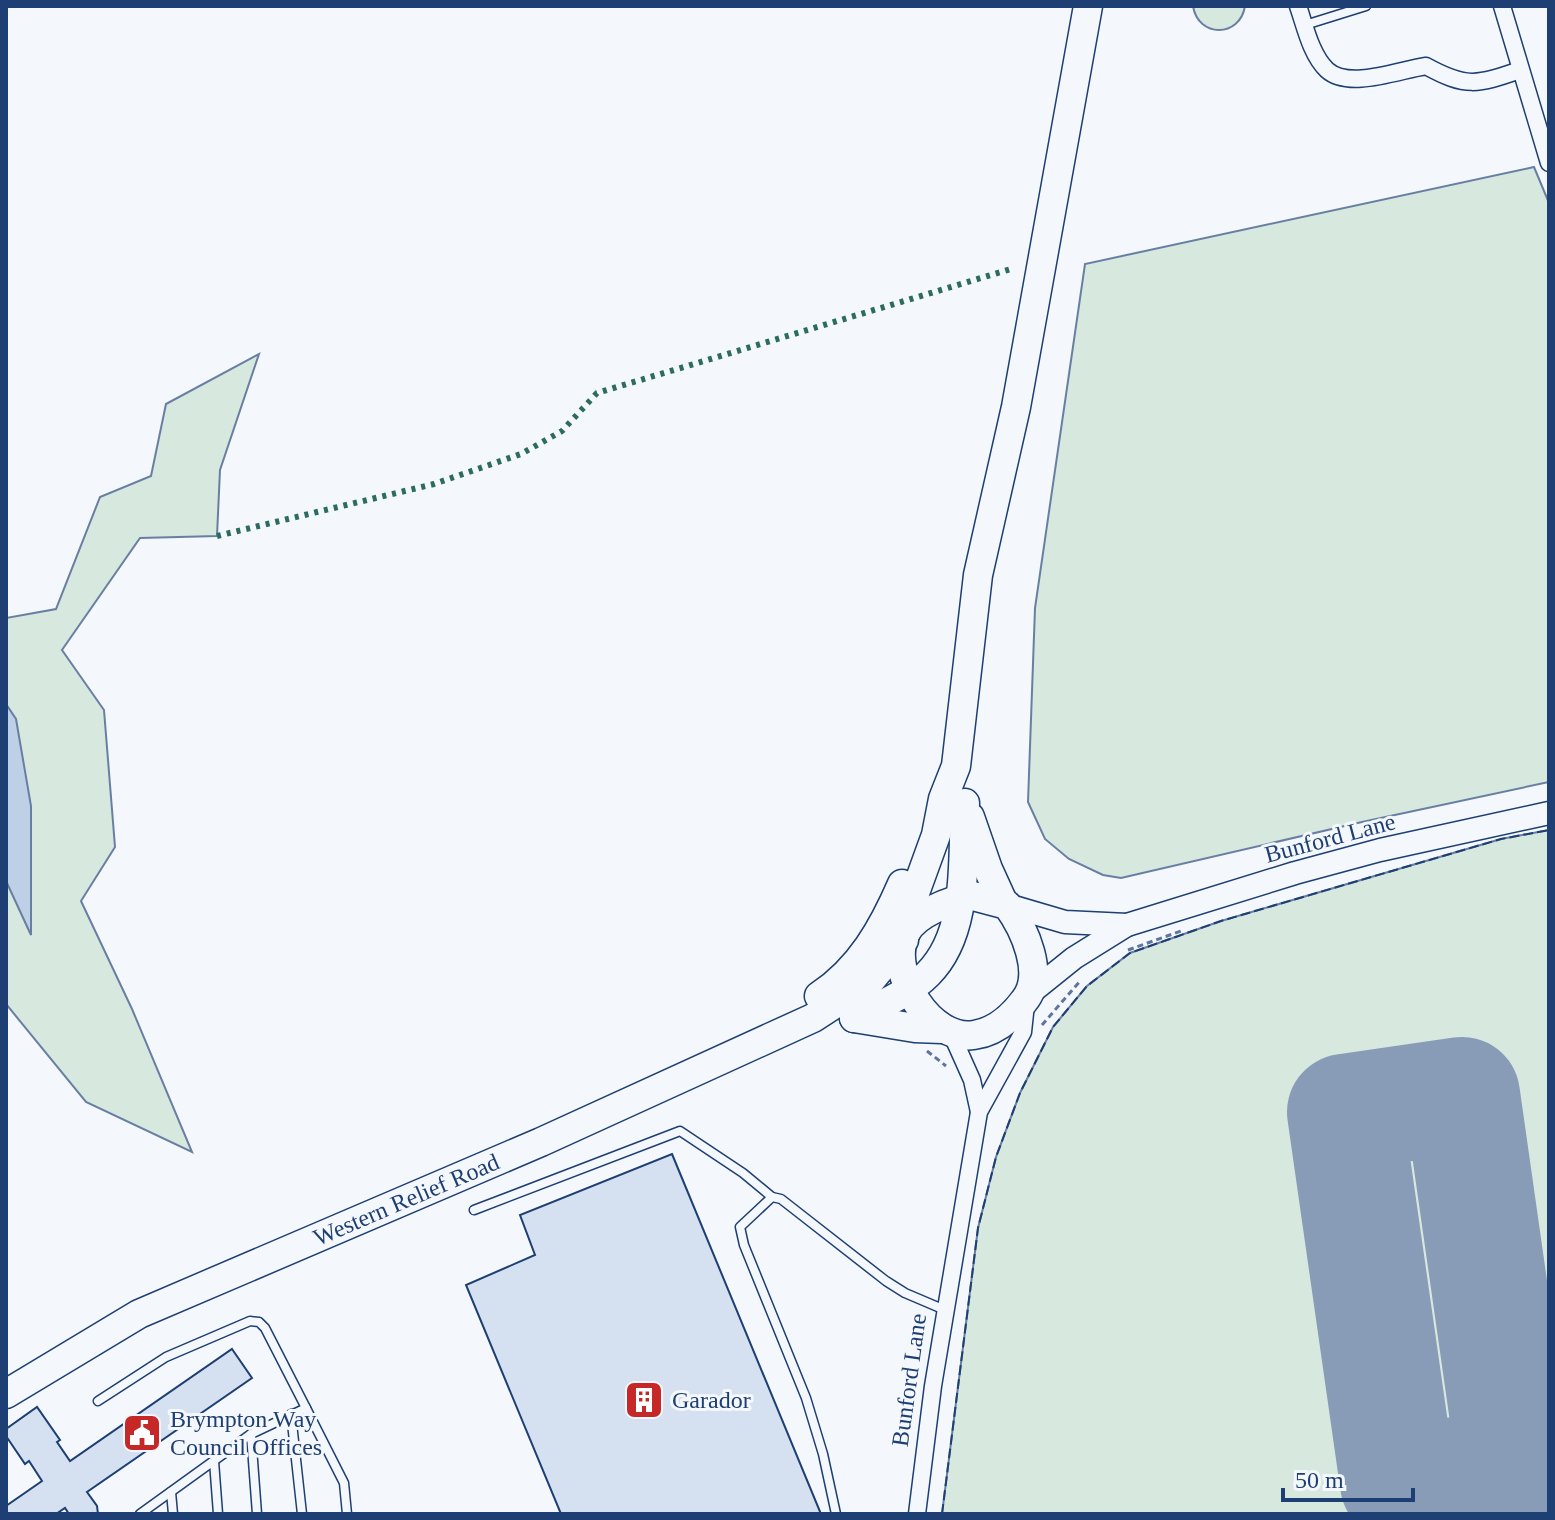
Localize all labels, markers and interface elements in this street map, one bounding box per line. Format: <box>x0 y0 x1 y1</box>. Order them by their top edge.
street label: Bunford Lane <box>1262 808 1398 868</box>
street label: Western Relief Road <box>310 1148 503 1251</box>
street label: Bunford Lane <box>887 1312 931 1448</box>
building icon: Garador <box>623 1379 665 1421</box>
place label: Garador <box>672 1387 751 1413</box>
place label: Brympton Way Council Offices <box>170 1406 322 1460</box>
public building icon: Brympton Way Council Offices <box>121 1412 163 1454</box>
scale bar <box>1283 1452 1413 1502</box>
text: 50 m <box>1295 1467 1344 1493</box>

